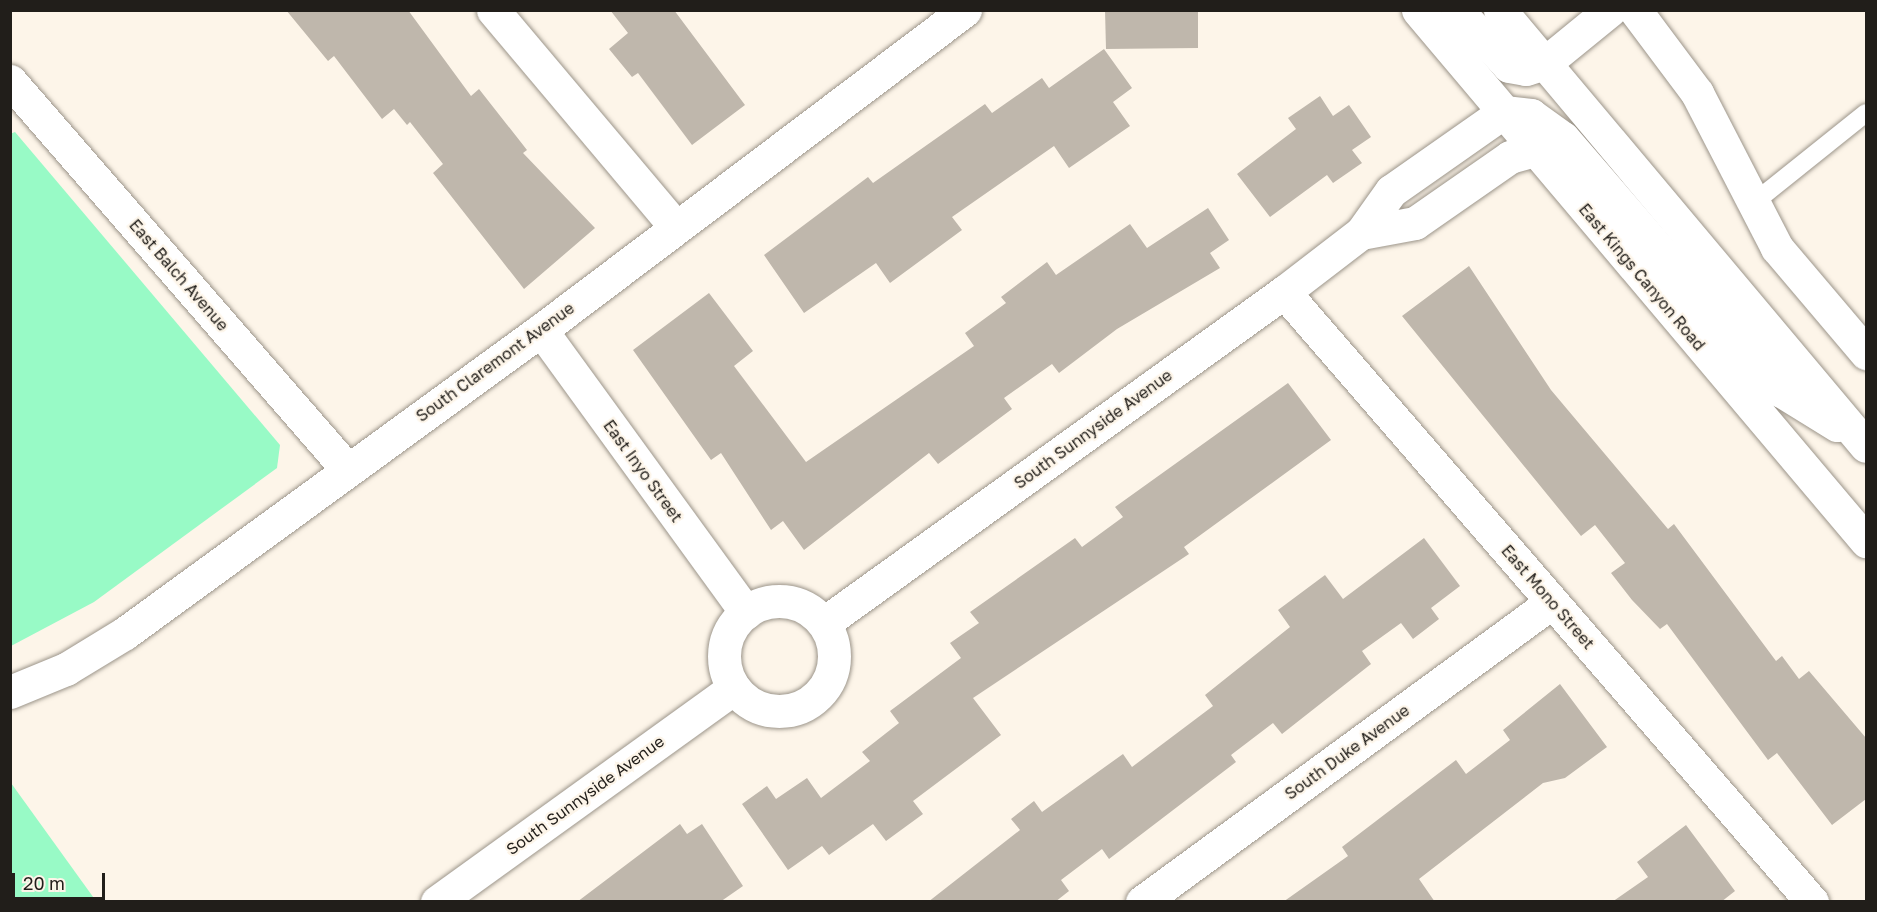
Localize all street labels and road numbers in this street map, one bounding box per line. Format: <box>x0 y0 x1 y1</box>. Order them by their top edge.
street label: East Kings Canyon Road <box>1575 200 1709 354</box>
street label: East Balch Avenue <box>125 215 233 335</box>
street label: South Claremont Avenue <box>412 298 578 426</box>
street label: South Sunnyside Avenue <box>1010 365 1176 493</box>
street label: East Inyo Street <box>599 416 687 526</box>
street label: East Mono Street <box>1498 541 1598 653</box>
street label: South Duke Avenue <box>1281 700 1413 804</box>
street label: South Sunnyside Avenue <box>502 731 668 859</box>

